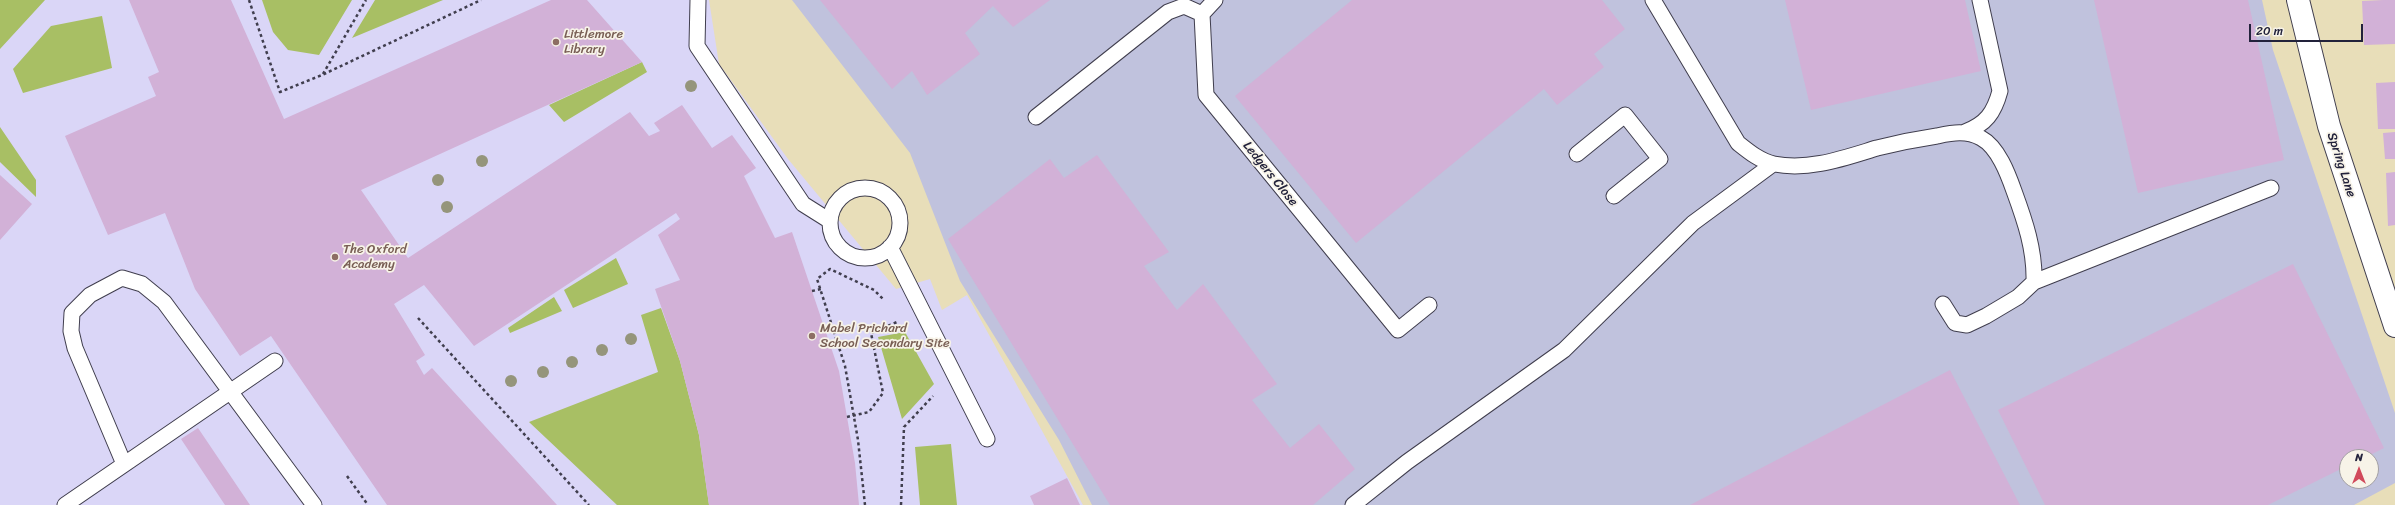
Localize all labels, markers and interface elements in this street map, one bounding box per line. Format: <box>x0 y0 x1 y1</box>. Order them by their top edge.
scale bar <box>2251 16 2365 42</box>
text: 20 m <box>2256 20 2283 42</box>
place label: Littlemore Library <box>564 27 623 58</box>
marker: Littlemore Library <box>551 37 561 47</box>
street label: Spring Lane <box>2323 131 2359 199</box>
street label: Ledgers Close <box>1239 139 1301 209</box>
place label: The Oxford Academy <box>343 242 407 273</box>
marker: The Oxford Academy <box>330 252 340 262</box>
place label: Mabel Prichard School Secondary Site <box>820 321 950 352</box>
marker: Mabel Prichard School Secondary Site <box>807 331 817 341</box>
text: N <box>2355 448 2363 467</box>
north arrow <box>2339 449 2379 489</box>

